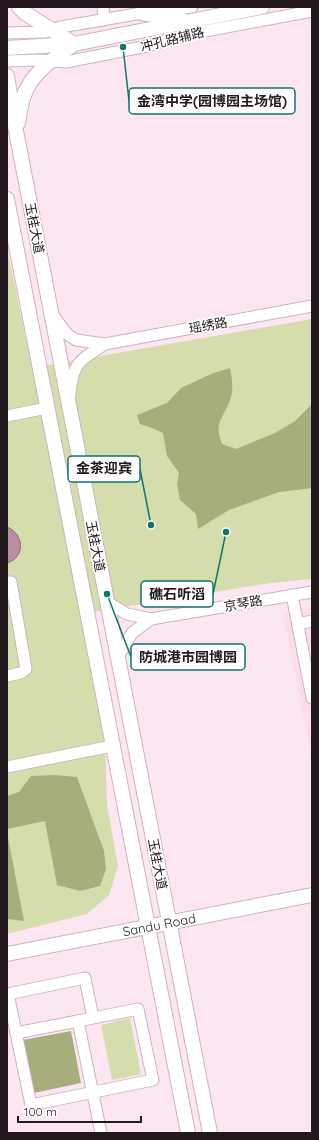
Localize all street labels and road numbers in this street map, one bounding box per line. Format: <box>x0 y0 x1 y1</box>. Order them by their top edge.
street label: 冲孔路辅路 <box>139 23 205 55</box>
street label: 玉桂大道 <box>22 201 48 255</box>
street label: 瑶绣路 <box>187 314 229 336</box>
street label: 玉桂大道 <box>83 519 109 573</box>
street label: 京琴路 <box>222 592 264 614</box>
street label: 玉桂大道 <box>145 837 171 891</box>
street label: Sandu Road <box>121 910 197 939</box>

